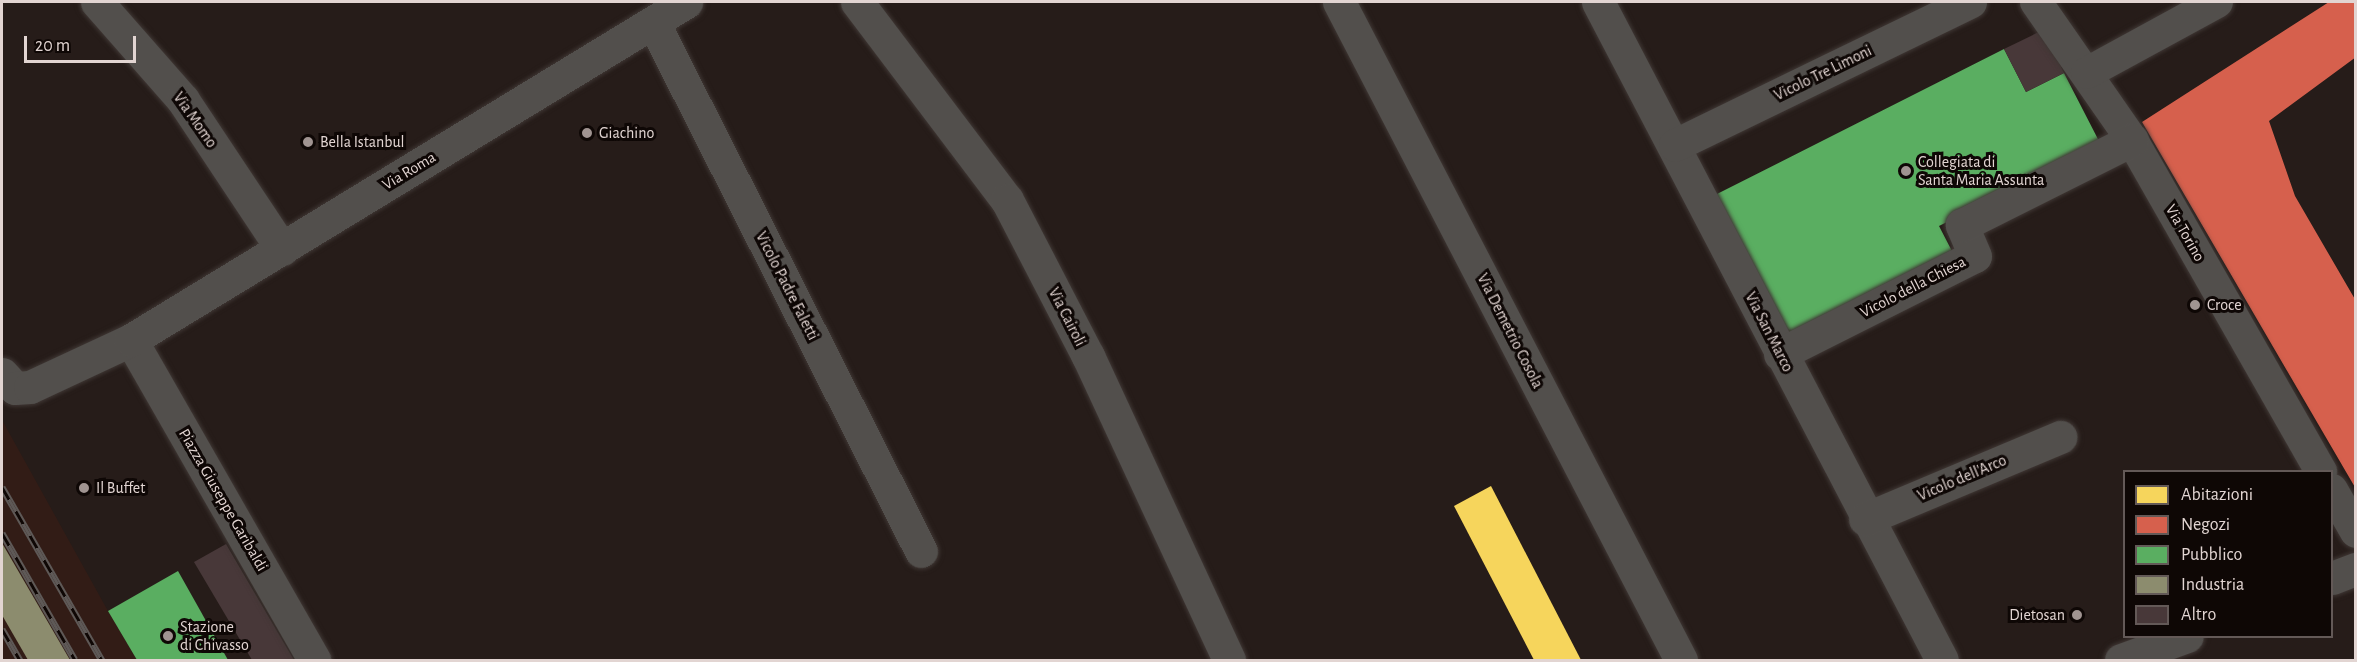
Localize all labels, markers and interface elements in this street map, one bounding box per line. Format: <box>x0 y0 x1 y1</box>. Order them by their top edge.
scale bar <box>27 24 140 62</box>
text: 20 m <box>35 37 70 55</box>
street label: Vicolo Tre Limoni <box>1771 41 1875 105</box>
street label: Via Momo <box>169 88 221 152</box>
place label: Giachino <box>599 123 654 143</box>
marker: Giachino <box>580 126 594 140</box>
place label: Bella Istanbul <box>320 132 405 152</box>
marker: Bella Istanbul <box>301 135 315 149</box>
street label: Via Roma <box>379 148 439 194</box>
place label: Collegiata di Santa Maria Assunta <box>1918 152 2044 190</box>
marker: Collegiata di Santa Maria Assunta <box>1899 164 1913 178</box>
street label: Via Torino <box>2161 201 2209 265</box>
street label: Vicolo Padre Faletti <box>751 228 823 344</box>
street label: Vicolo della Chiesa <box>1857 252 1969 322</box>
street label: Via Demetrio Cosola <box>1473 270 1547 392</box>
street label: Via Cairoli <box>1044 284 1090 350</box>
street label: Via San Marco <box>1741 289 1797 375</box>
place label: Croce <box>2207 295 2242 315</box>
marker: Croce <box>2188 298 2202 312</box>
street label: Piazza Giuseppe Garibaldi <box>174 425 272 575</box>
street label: Vicolo dell'Arco <box>1915 451 2009 505</box>
legend <box>2123 470 2333 638</box>
place label: Il Buffet <box>96 478 145 498</box>
marker: Il Buffet <box>77 481 91 495</box>
text: Abitazioni <box>2181 486 2253 504</box>
text: Negozi <box>2181 516 2230 534</box>
text: Pubblico <box>2181 546 2242 564</box>
text: Industria <box>2181 576 2244 594</box>
place label: Dietosan <box>2009 605 2065 625</box>
text: Altro <box>2181 606 2216 624</box>
marker: Dietosan <box>2070 608 2084 622</box>
place label: Stazione di Chivasso <box>180 617 249 655</box>
marker: Stazione di Chivasso <box>161 629 175 643</box>

